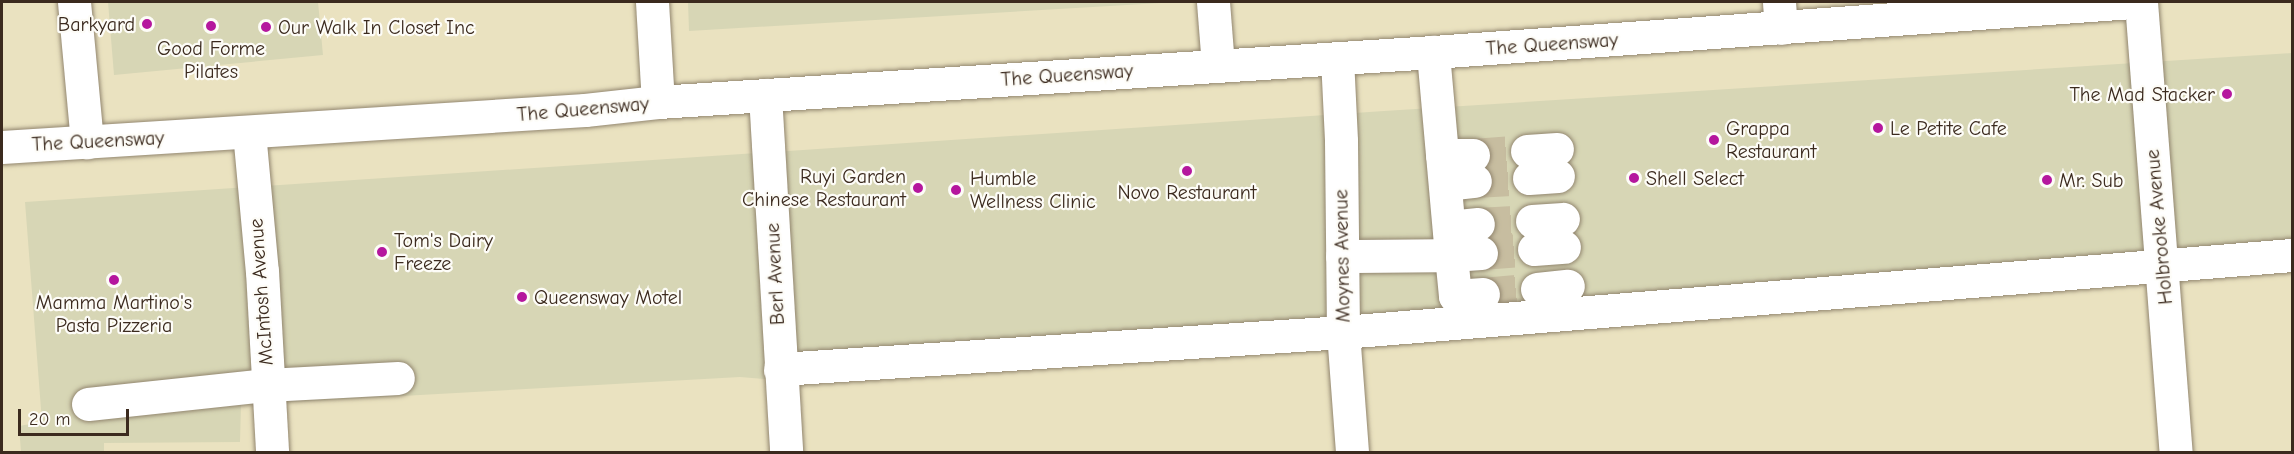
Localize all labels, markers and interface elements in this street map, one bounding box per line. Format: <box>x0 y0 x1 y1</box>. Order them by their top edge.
place label: Barkyard <box>58 12 135 36</box>
place label: Our Walk In Closet Inc <box>278 15 475 39</box>
marker: Barkyard <box>140 17 154 31</box>
marker: Good Forme Pilates <box>204 19 218 33</box>
marker: Our Walk In Closet Inc <box>259 20 273 34</box>
street label: The Queensway <box>1485 27 1619 61</box>
place label: Good Forme Pilates <box>157 36 265 83</box>
street label: The Queensway <box>1000 58 1134 92</box>
place label: The Mad Stacker <box>2069 82 2215 106</box>
marker: The Mad Stacker <box>2220 87 2234 101</box>
street label: The Queensway <box>516 91 650 127</box>
place label: Grappa Restaurant <box>1726 116 1816 163</box>
place label: Le Petite Cafe <box>1890 116 2007 140</box>
marker: Le Petite Cafe <box>1871 121 1885 135</box>
street label: The Queensway <box>31 126 165 156</box>
marker: Grappa Restaurant <box>1707 133 1721 147</box>
street label: Holbrooke Avenue <box>2140 148 2178 306</box>
place label: Ruyi Garden Chinese Restaurant <box>742 164 906 211</box>
marker: Novo Restaurant <box>1180 164 1194 178</box>
place label: Humble Wellness Clinic <box>970 166 1096 213</box>
place label: Shell Select <box>1646 166 1744 190</box>
place label: Mr. Sub <box>2059 168 2123 192</box>
marker: Shell Select <box>1627 171 1641 185</box>
marker: Mr. Sub <box>2040 173 2054 187</box>
place label: Novo Restaurant <box>1117 180 1257 204</box>
marker: Ruyi Garden Chinese Restaurant <box>911 181 925 195</box>
marker: Humble Wellness Clinic <box>947 181 965 199</box>
street label: Moynes Avenue <box>1329 189 1355 323</box>
street label: McIntosh Avenue <box>244 218 278 366</box>
street label: Berl Avenue <box>760 222 790 326</box>
place label: Tom's Dairy Freeze <box>394 228 493 275</box>
marker: Tom's Dairy Freeze <box>375 245 389 259</box>
marker: Mamma Martino's Pasta Pizzeria <box>107 273 121 287</box>
place label: Queensway Motel <box>534 285 682 309</box>
place label: Mamma Martino's Pasta Pizzeria <box>36 290 192 337</box>
marker: Queensway Motel <box>515 290 529 304</box>
scale bar <box>21 397 132 435</box>
text: 20 m <box>29 409 70 430</box>

